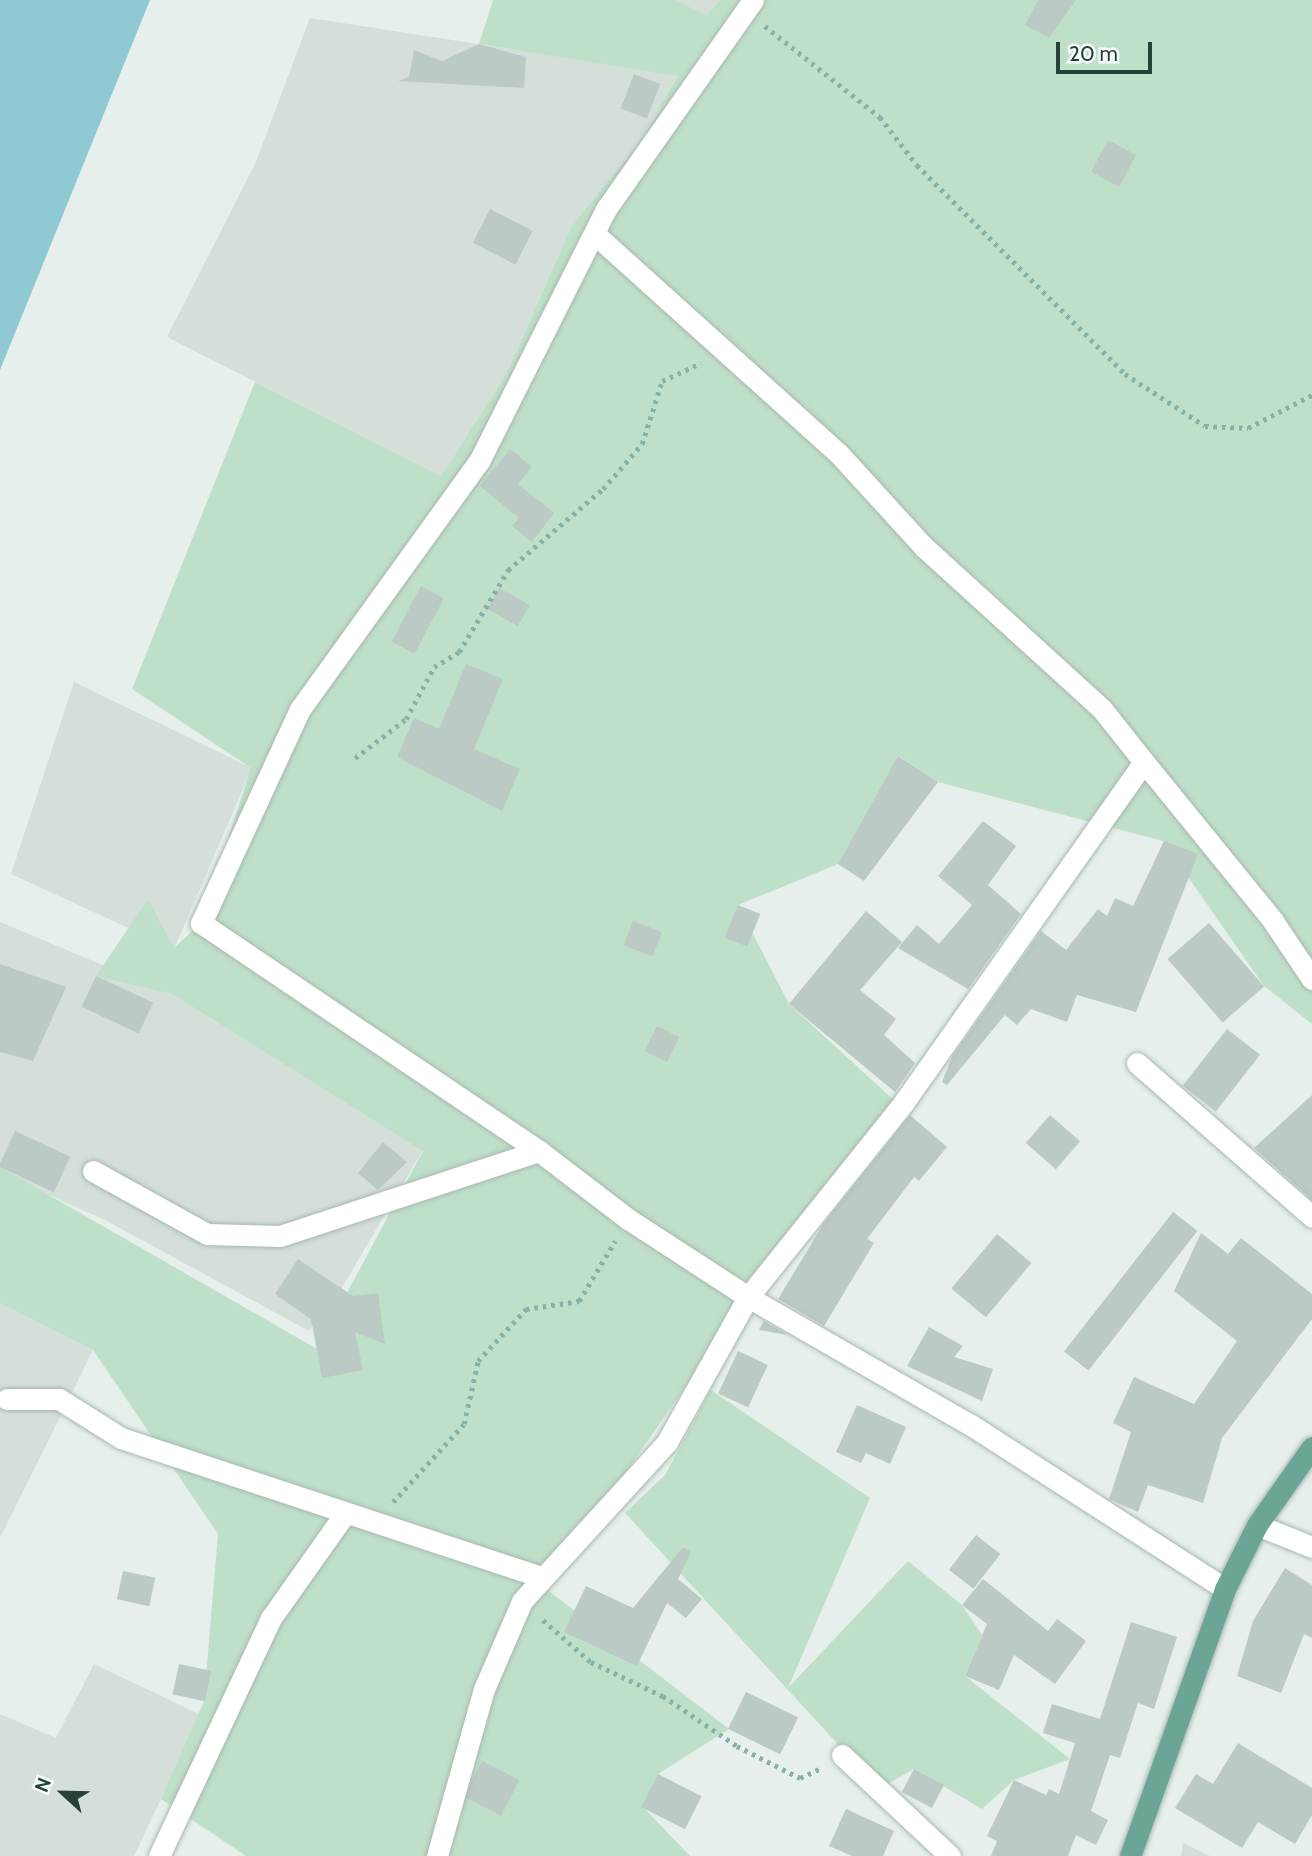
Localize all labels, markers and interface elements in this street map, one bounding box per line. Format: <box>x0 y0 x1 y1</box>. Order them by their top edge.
scale bar <box>1060 28 1156 72</box>
text: 20 m <box>1069 41 1118 66</box>
north arrow <box>28 1758 98 1828</box>
text: N <box>30 1774 56 1795</box>

